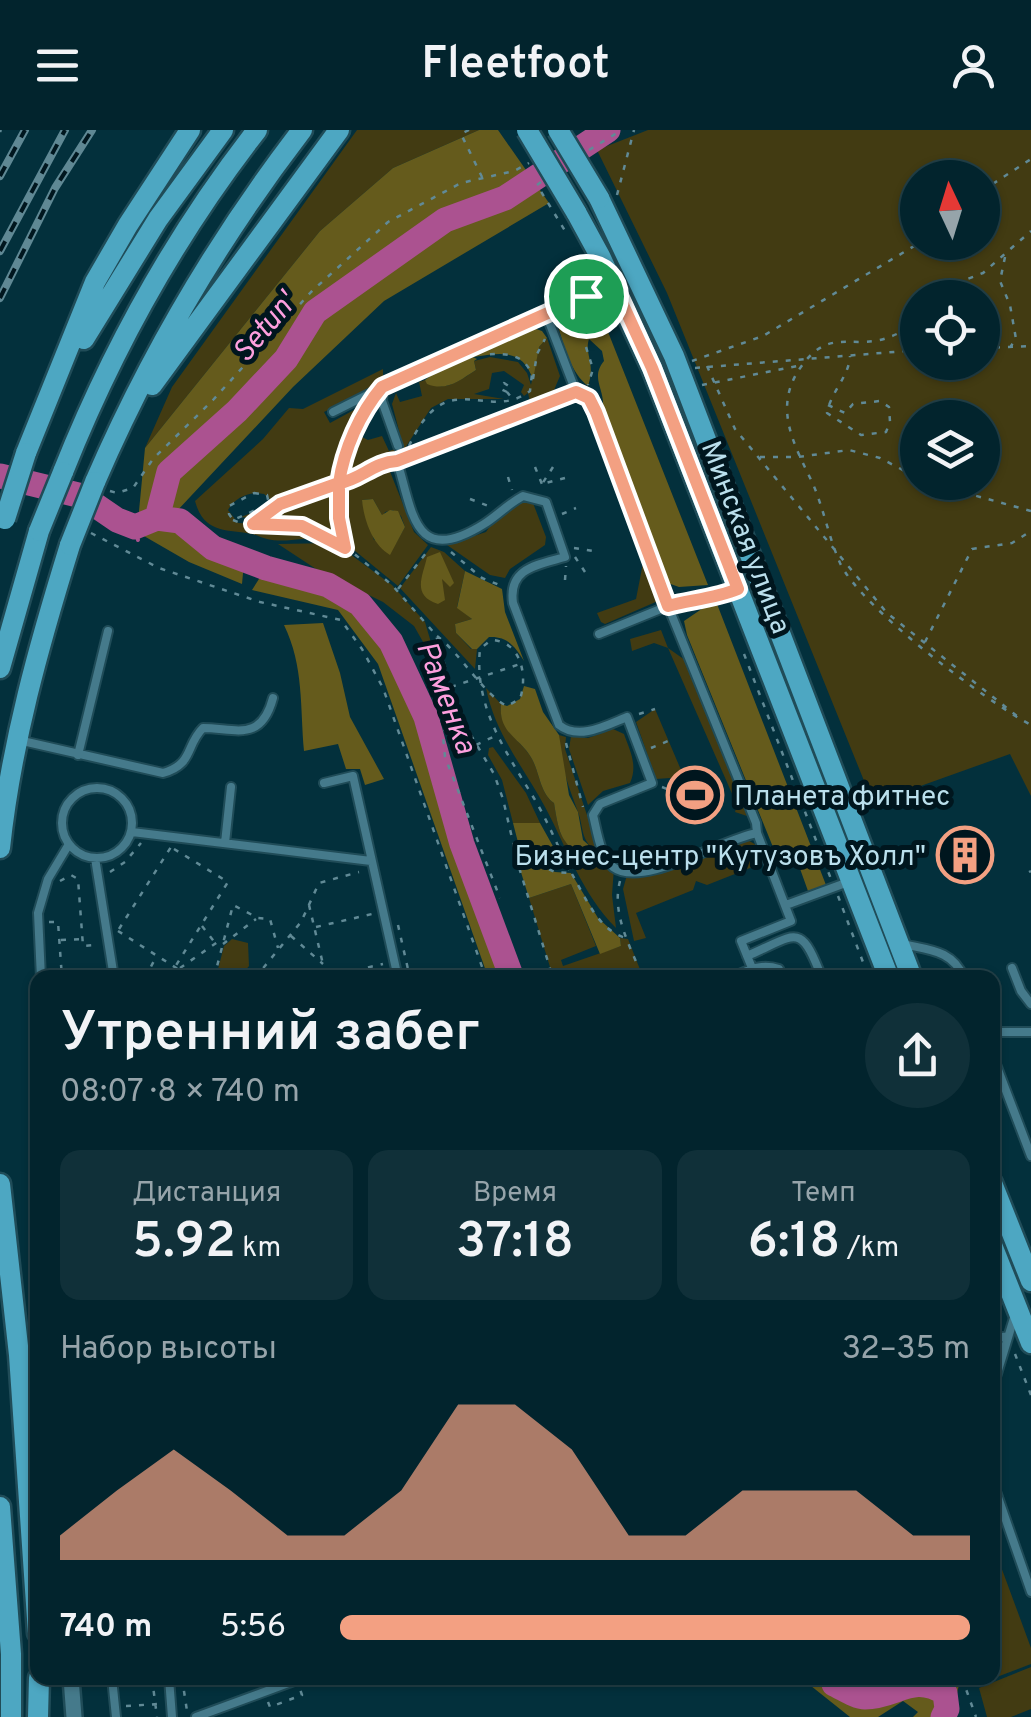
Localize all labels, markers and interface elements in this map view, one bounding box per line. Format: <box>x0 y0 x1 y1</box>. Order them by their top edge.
text: Fleetfoot <box>421 37 610 94</box>
icon: menu <box>30 38 85 93</box>
icon: person <box>946 38 1001 93</box>
north arrow <box>900 160 1000 260</box>
map controls <box>900 160 1000 500</box>
pin <box>544 254 629 339</box>
icon: arrive <box>559 269 614 324</box>
button: locate <box>900 280 1000 380</box>
water label: Setun' <box>226 284 308 371</box>
button: layers <box>900 400 1000 500</box>
street label: Минская улица <box>691 437 797 640</box>
water label: Раменка <box>406 636 483 760</box>
sports icon: Планета фитнес <box>665 765 725 825</box>
place label: Планета фитнес <box>734 780 950 816</box>
building icon: Бизнес-центр "Кутузовъ Холл" <box>935 825 995 885</box>
place label: Бизнес-центр "Кутузовъ Холл" <box>514 840 926 876</box>
text: Утренний забег <box>60 1000 480 1070</box>
button: share <box>865 1003 970 1108</box>
text: 08:07 · 8 × 740 m <box>60 1073 300 1113</box>
text: Дистанция <box>132 1176 281 1212</box>
text: Время <box>473 1176 557 1212</box>
text: Темп <box>791 1176 856 1212</box>
text: 5.92 <box>132 1212 236 1275</box>
text: 37:18 <box>456 1212 574 1275</box>
text: 6:18 <box>747 1212 840 1275</box>
text: km <box>236 1231 281 1267</box>
text: /km <box>840 1231 899 1267</box>
text: Набор высоты <box>60 1330 277 1370</box>
text: 32–35 m <box>842 1330 970 1370</box>
text: 740 m <box>60 1608 152 1648</box>
text: 5:56 <box>220 1608 286 1648</box>

